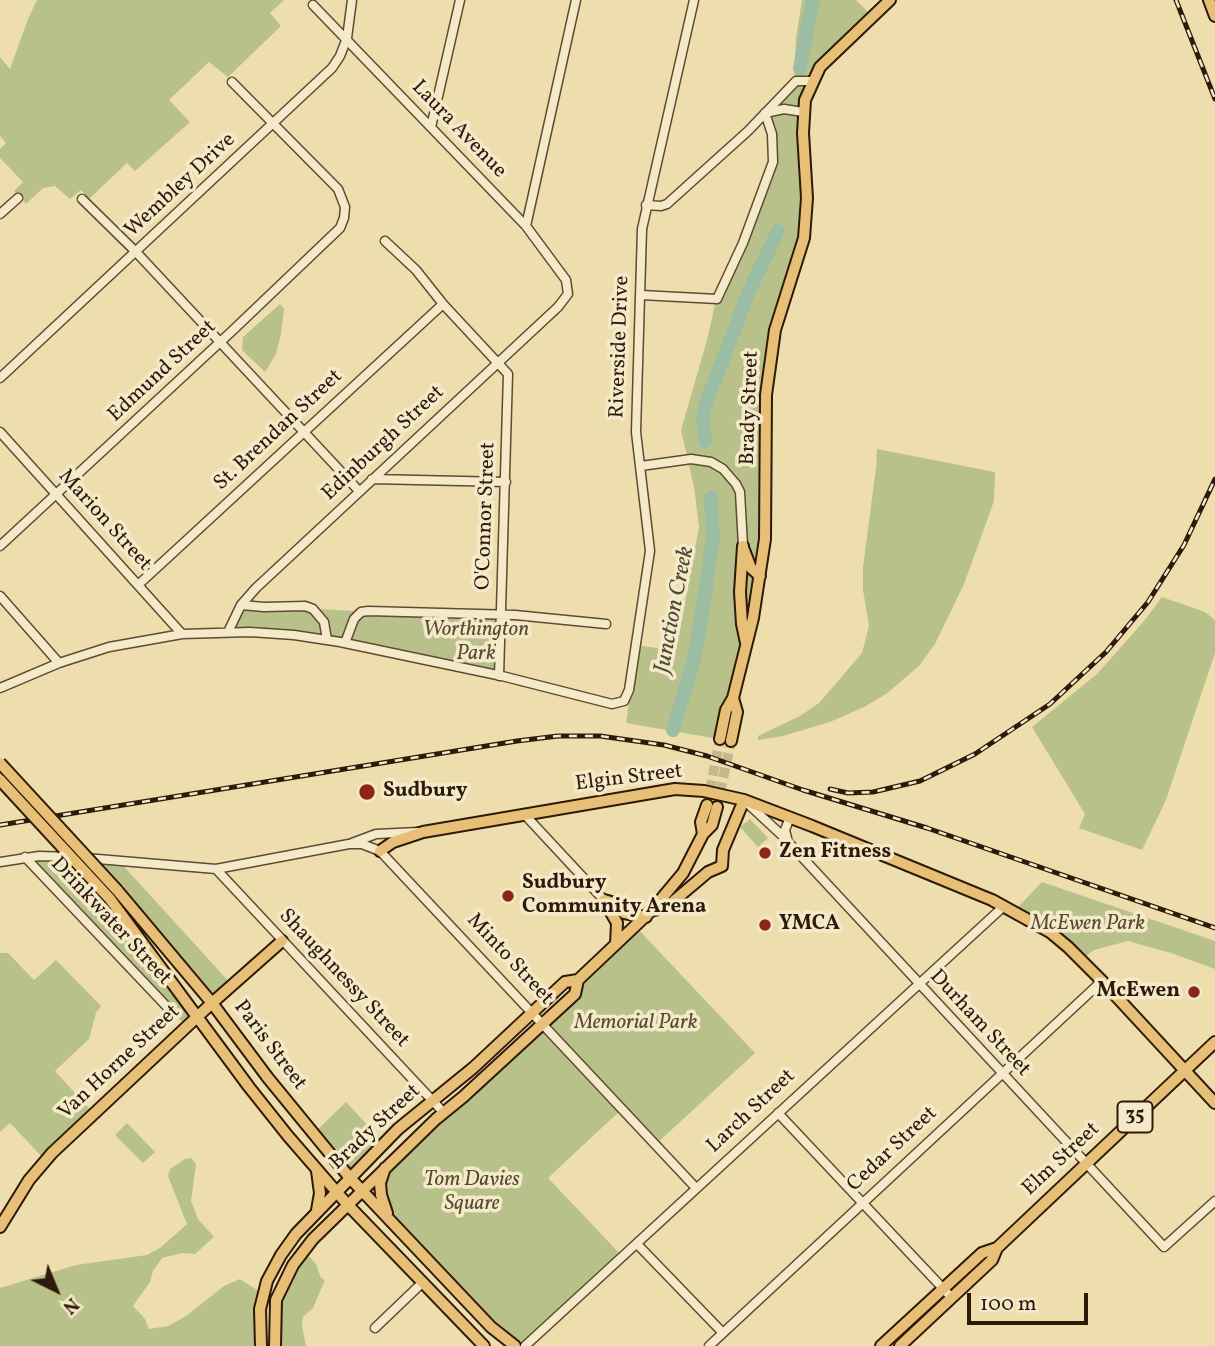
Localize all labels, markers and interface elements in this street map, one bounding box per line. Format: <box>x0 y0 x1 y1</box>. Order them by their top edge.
street label: Laura Avenue <box>405 76 511 184</box>
street label: Wembley Drive <box>120 128 242 244</box>
street label: Riverside Drive <box>606 275 636 419</box>
street label: Edmund Street <box>104 316 222 428</box>
street label: Brady Street <box>736 350 766 466</box>
street label: St. Brendan Street <box>209 365 349 497</box>
street label: Edinburgh Street <box>318 381 450 507</box>
street label: O'Connor Street <box>472 441 502 591</box>
street label: Marion Street <box>52 465 156 577</box>
water label: Junction Creek <box>650 544 702 676</box>
park label: Worthington Park <box>423 618 529 668</box>
street label: Elgin Street <box>574 760 684 798</box>
place label: Sudbury <box>383 779 467 805</box>
marker: Sudbury <box>357 782 377 802</box>
place label: Zen Fitness <box>779 840 891 866</box>
marker: Zen Fitness <box>757 845 773 861</box>
street label: Drinkwater Street <box>44 853 176 991</box>
place label: Sudbury Community Arena <box>522 871 706 921</box>
marker: Sudbury Community Arena <box>500 888 516 904</box>
street label: Shaughnessy Street <box>272 904 414 1054</box>
street label: Minto Street <box>460 909 558 1011</box>
place label: YMCA <box>779 912 840 938</box>
park label: McEwen Park <box>1031 912 1145 938</box>
marker: YMCA <box>757 917 773 933</box>
street label: Durham Street <box>923 965 1035 1083</box>
place label: McEwen <box>1096 979 1180 1005</box>
marker: McEwen <box>1186 984 1202 1000</box>
street label: Paris Street <box>227 996 311 1096</box>
street label: Van Horne Street <box>54 1000 186 1126</box>
park label: Memorial Park <box>575 1011 697 1037</box>
street label: Larch Street <box>703 1065 801 1159</box>
street label: Brady Street <box>325 1080 427 1176</box>
street label: Cedar Street <box>843 1102 943 1198</box>
road number: 35 <box>1118 1102 1152 1133</box>
street label: Elm Street <box>1018 1118 1106 1202</box>
park label: Tom Davies Square <box>424 1168 520 1218</box>
north arrow <box>21 1255 91 1325</box>
scale bar <box>970 1280 1091 1324</box>
text: 100 m <box>980 1290 1037 1319</box>
text: N <box>56 1291 84 1320</box>

